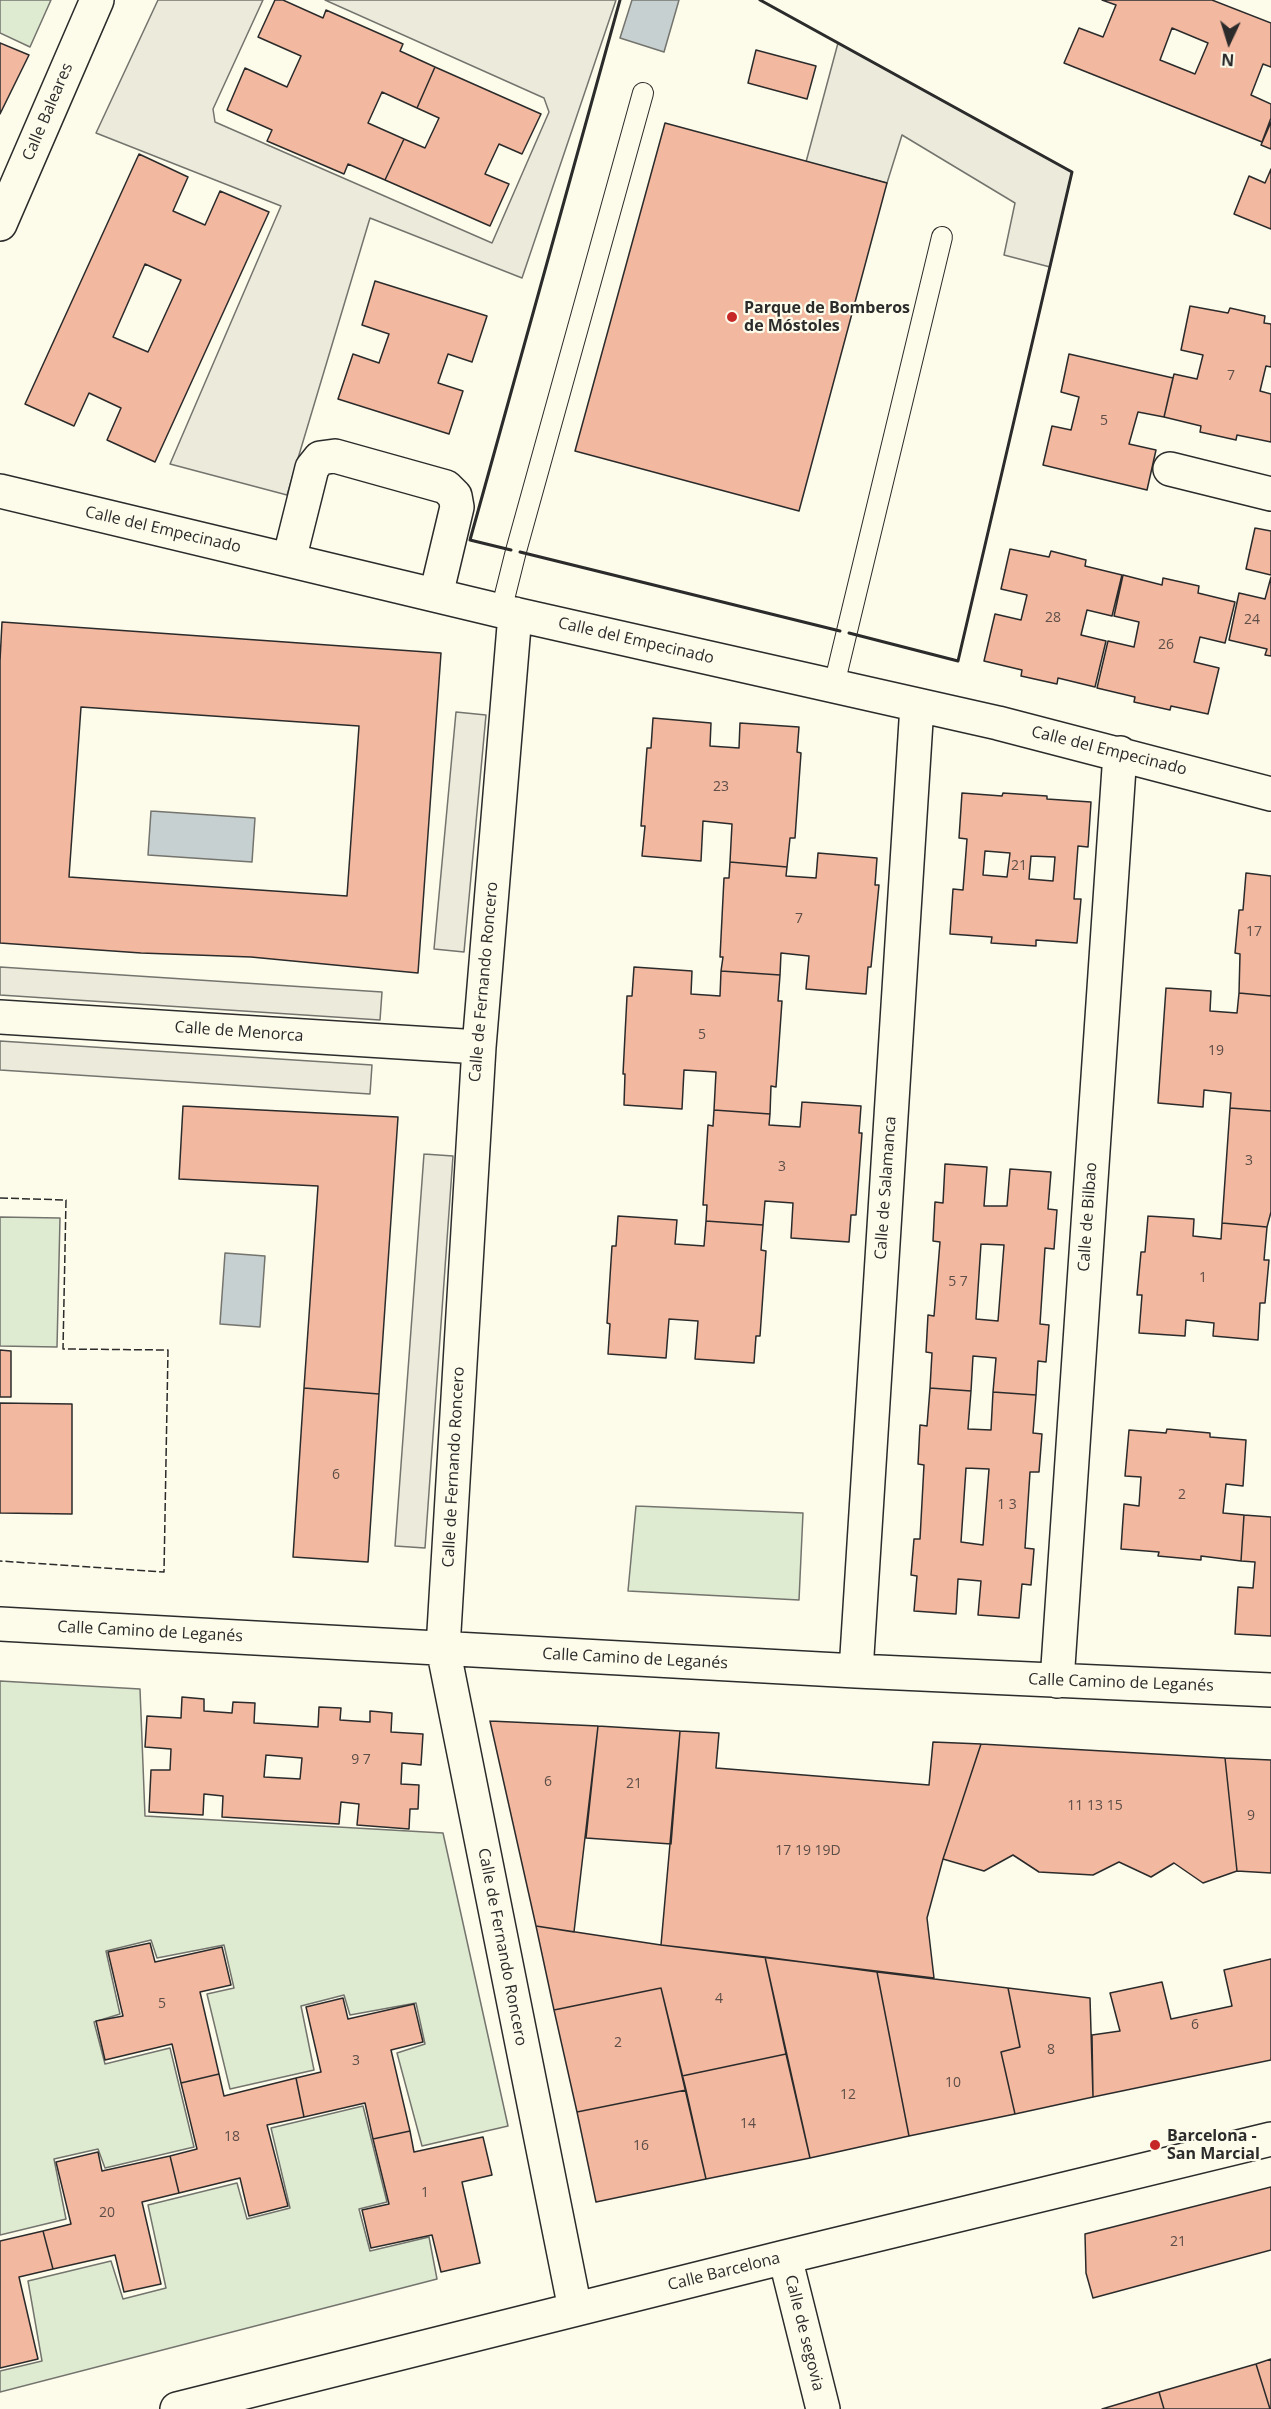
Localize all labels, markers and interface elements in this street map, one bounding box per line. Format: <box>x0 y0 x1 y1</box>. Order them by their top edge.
north arrow <box>1199 12 1259 72</box>
text: N <box>1220 49 1235 71</box>
street label: Calle Baleares <box>19 60 77 164</box>
place label: Parque de Bomberos de Móstoles <box>744 298 910 336</box>
marker: Parque de Bomberos de Móstoles <box>725 310 739 324</box>
house number: 7 <box>1227 368 1235 384</box>
house number: 5 <box>1100 413 1108 429</box>
street label: Calle del Empecinado <box>83 503 243 557</box>
house number: 28 <box>1045 610 1061 626</box>
house number: 24 <box>1244 612 1260 628</box>
street label: Calle del Empecinado <box>556 614 716 668</box>
house number: 26 <box>1158 637 1174 653</box>
street label: Calle del Empecinado <box>1029 722 1189 780</box>
house number: 23 <box>713 779 729 795</box>
house number: 21 <box>1011 858 1027 874</box>
street label: Calle de Fernando Roncero <box>466 881 502 1083</box>
house number: 7 <box>795 911 803 927</box>
house number: 17 <box>1246 924 1262 940</box>
street label: Calle de Menorca <box>174 1018 304 1046</box>
house number: 5 <box>698 1027 706 1043</box>
house number: 19 <box>1208 1043 1224 1059</box>
street label: Calle de Salamanca <box>871 1116 901 1260</box>
house number: 3 <box>1245 1153 1253 1169</box>
house number: 3 <box>778 1159 786 1175</box>
street label: Calle de Bilbao <box>1075 1162 1101 1272</box>
house number: 1 <box>1199 1270 1207 1286</box>
house number: 5 7 <box>948 1274 968 1290</box>
street label: Calle de Fernando Roncero <box>439 1366 469 1568</box>
house number: 6 <box>332 1467 340 1483</box>
house number: 2 <box>1178 1487 1186 1503</box>
house number: 1 3 <box>997 1497 1017 1513</box>
street label: Calle Camino de Leganés <box>57 1618 243 1646</box>
street label: Calle Camino de Leganés <box>542 1645 728 1673</box>
street label: Calle Camino de Leganés <box>1028 1670 1214 1696</box>
house number: 9 7 <box>351 1752 371 1768</box>
house number: 6 <box>544 1774 552 1790</box>
house number: 21 <box>626 1776 642 1792</box>
house number: 11 13 15 <box>1067 1798 1123 1814</box>
house number: 9 <box>1247 1808 1255 1824</box>
house number: 17 19 19D <box>775 1843 841 1859</box>
street label: Calle de Fernando Roncero <box>473 1846 531 2048</box>
house number: 4 <box>715 1991 723 2007</box>
house number: 5 <box>158 1996 166 2012</box>
house number: 6 <box>1191 2017 1199 2033</box>
house number: 2 <box>614 2035 622 2051</box>
house number: 8 <box>1047 2042 1055 2058</box>
house number: 3 <box>352 2053 360 2069</box>
house number: 10 <box>945 2075 961 2091</box>
house number: 12 <box>840 2087 856 2103</box>
house number: 14 <box>740 2116 756 2132</box>
place label: Barcelona - San Marcial <box>1167 2126 1260 2164</box>
house number: 18 <box>224 2129 240 2145</box>
house number: 16 <box>633 2138 649 2154</box>
marker: Barcelona - San Marcial <box>1148 2138 1162 2152</box>
house number: 1 <box>421 2185 429 2201</box>
house number: 20 <box>99 2205 115 2221</box>
house number: 21 <box>1170 2234 1186 2250</box>
street label: Calle Barcelona <box>666 2249 782 2295</box>
street label: Calle de segovia <box>780 2273 828 2393</box>

